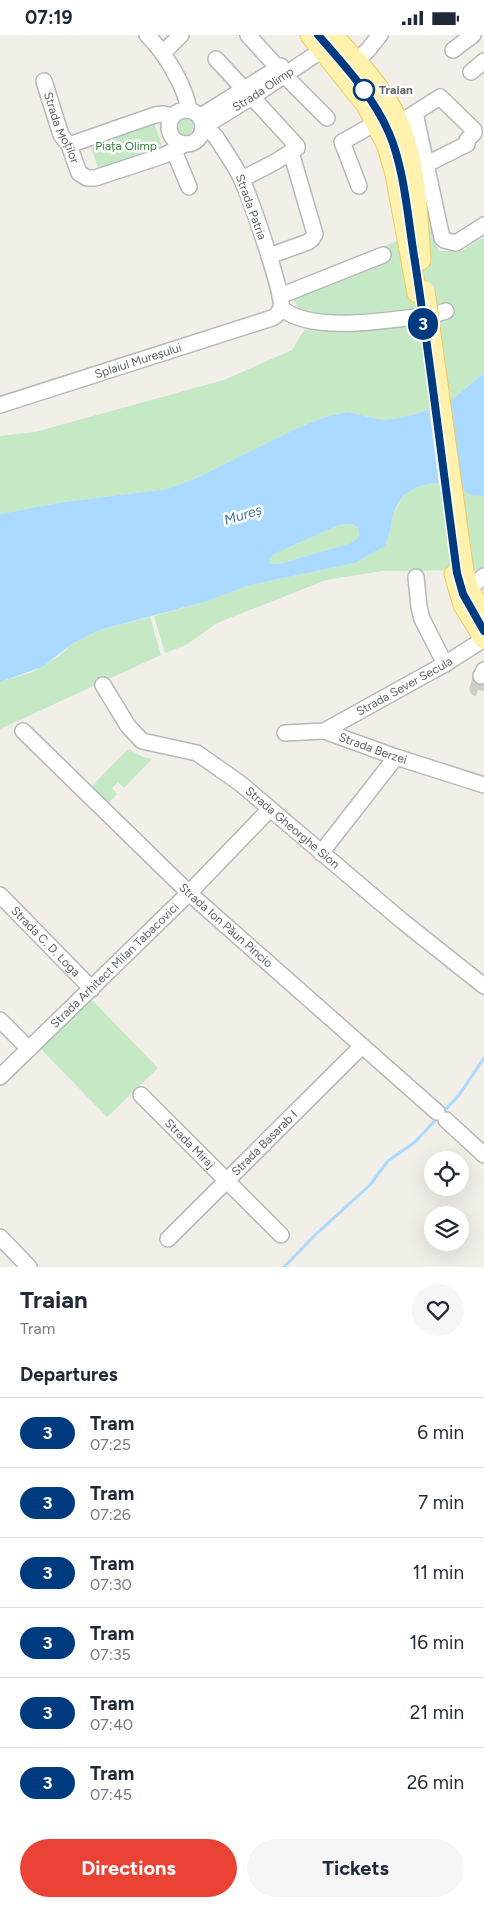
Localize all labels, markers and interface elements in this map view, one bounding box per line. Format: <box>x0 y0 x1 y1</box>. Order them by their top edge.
text: 07:19 <box>25 6 73 29</box>
street label: Strada Olimp <box>230 64 296 114</box>
marker: Traian <box>353 79 375 101</box>
place label: Traian <box>379 83 413 97</box>
street label: Strada Moților <box>41 90 82 165</box>
park label: Piața Olimp <box>95 139 157 153</box>
street label: Strada Patria <box>233 172 269 242</box>
line badge: 3 <box>407 308 439 340</box>
text: 3 <box>418 313 428 335</box>
street label: Splaiul Mureșului <box>93 340 183 381</box>
water label: Mureș <box>222 501 264 529</box>
street label: Strada Sever Secula <box>354 654 455 719</box>
street label: Strada Berzei <box>337 730 409 767</box>
street label: Strada Gheorghe Sion <box>243 784 342 872</box>
street label: Strada Ion Păun Pincio <box>176 880 275 971</box>
street label: Strada Arhitect Milan Tabacovici <box>48 900 182 1031</box>
street label: Strada C. D. Loga <box>8 904 83 979</box>
street label: Strada Basarab I <box>229 1107 300 1179</box>
street label: Strada Miraj <box>162 1116 218 1172</box>
map controls <box>424 1151 469 1251</box>
button: locate <box>424 1151 469 1196</box>
button: layers <box>424 1206 469 1251</box>
button: heart <box>412 1284 464 1336</box>
text: Traian <box>20 1285 88 1314</box>
text: Tram <box>20 1319 55 1338</box>
text: Departures <box>20 1363 118 1386</box>
text: Tram <box>90 1412 134 1435</box>
text: 6 min <box>417 1421 464 1444</box>
text: 3 <box>42 1422 53 1444</box>
text: 07:25 <box>90 1435 131 1454</box>
text: Tram <box>90 1482 134 1505</box>
text: 7 min <box>418 1491 464 1514</box>
text: 3 <box>42 1492 53 1514</box>
text: 07:26 <box>90 1505 131 1524</box>
text: Tram <box>90 1552 134 1575</box>
text: 11 min <box>412 1561 464 1584</box>
text: 3 <box>42 1562 53 1584</box>
text: 07:30 <box>90 1575 132 1594</box>
text: Tram <box>90 1622 134 1645</box>
text: 16 min <box>410 1631 464 1654</box>
text: 3 <box>42 1632 53 1654</box>
text: 07:35 <box>90 1645 131 1664</box>
text: Tram <box>90 1692 134 1715</box>
text: 21 min <box>410 1701 464 1724</box>
text: 3 <box>42 1702 53 1724</box>
text: 07:40 <box>90 1715 133 1734</box>
text: Tram <box>90 1762 134 1785</box>
text: 26 min <box>407 1771 464 1794</box>
text: 3 <box>42 1772 53 1794</box>
text: 07:45 <box>90 1785 132 1804</box>
button: Directions <box>20 1839 237 1897</box>
button: Tickets <box>247 1839 464 1897</box>

